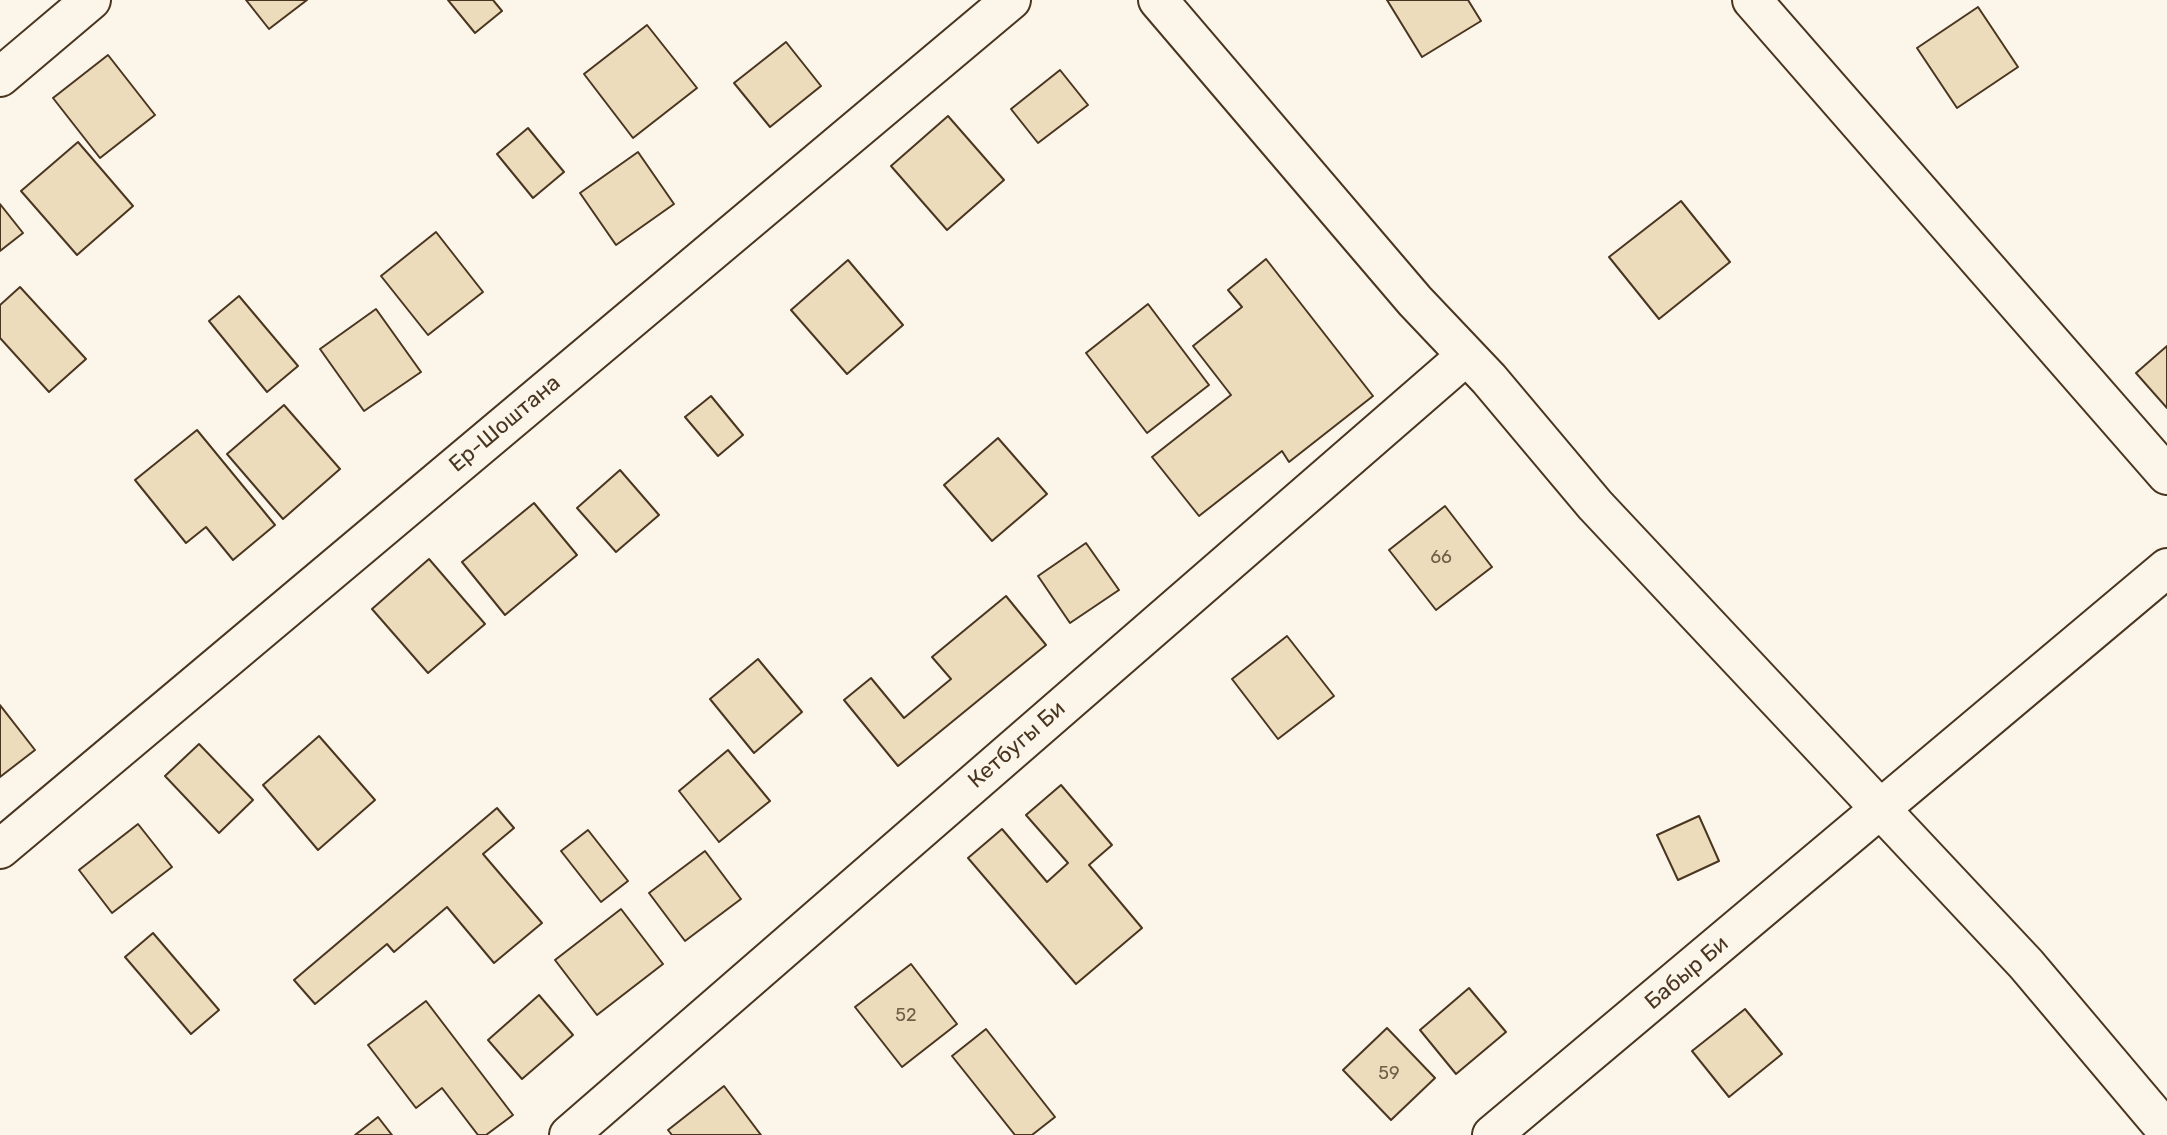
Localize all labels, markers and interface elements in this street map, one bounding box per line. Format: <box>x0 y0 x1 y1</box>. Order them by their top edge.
street label: Ер-Шоштана <box>444 370 566 478</box>
house number: 66 <box>1430 547 1452 569</box>
street label: Кетбугы Би <box>963 696 1071 794</box>
street label: Бабыр Би <box>1640 931 1734 1015</box>
house number: 52 <box>895 1005 917 1027</box>
house number: 59 <box>1378 1063 1400 1085</box>

